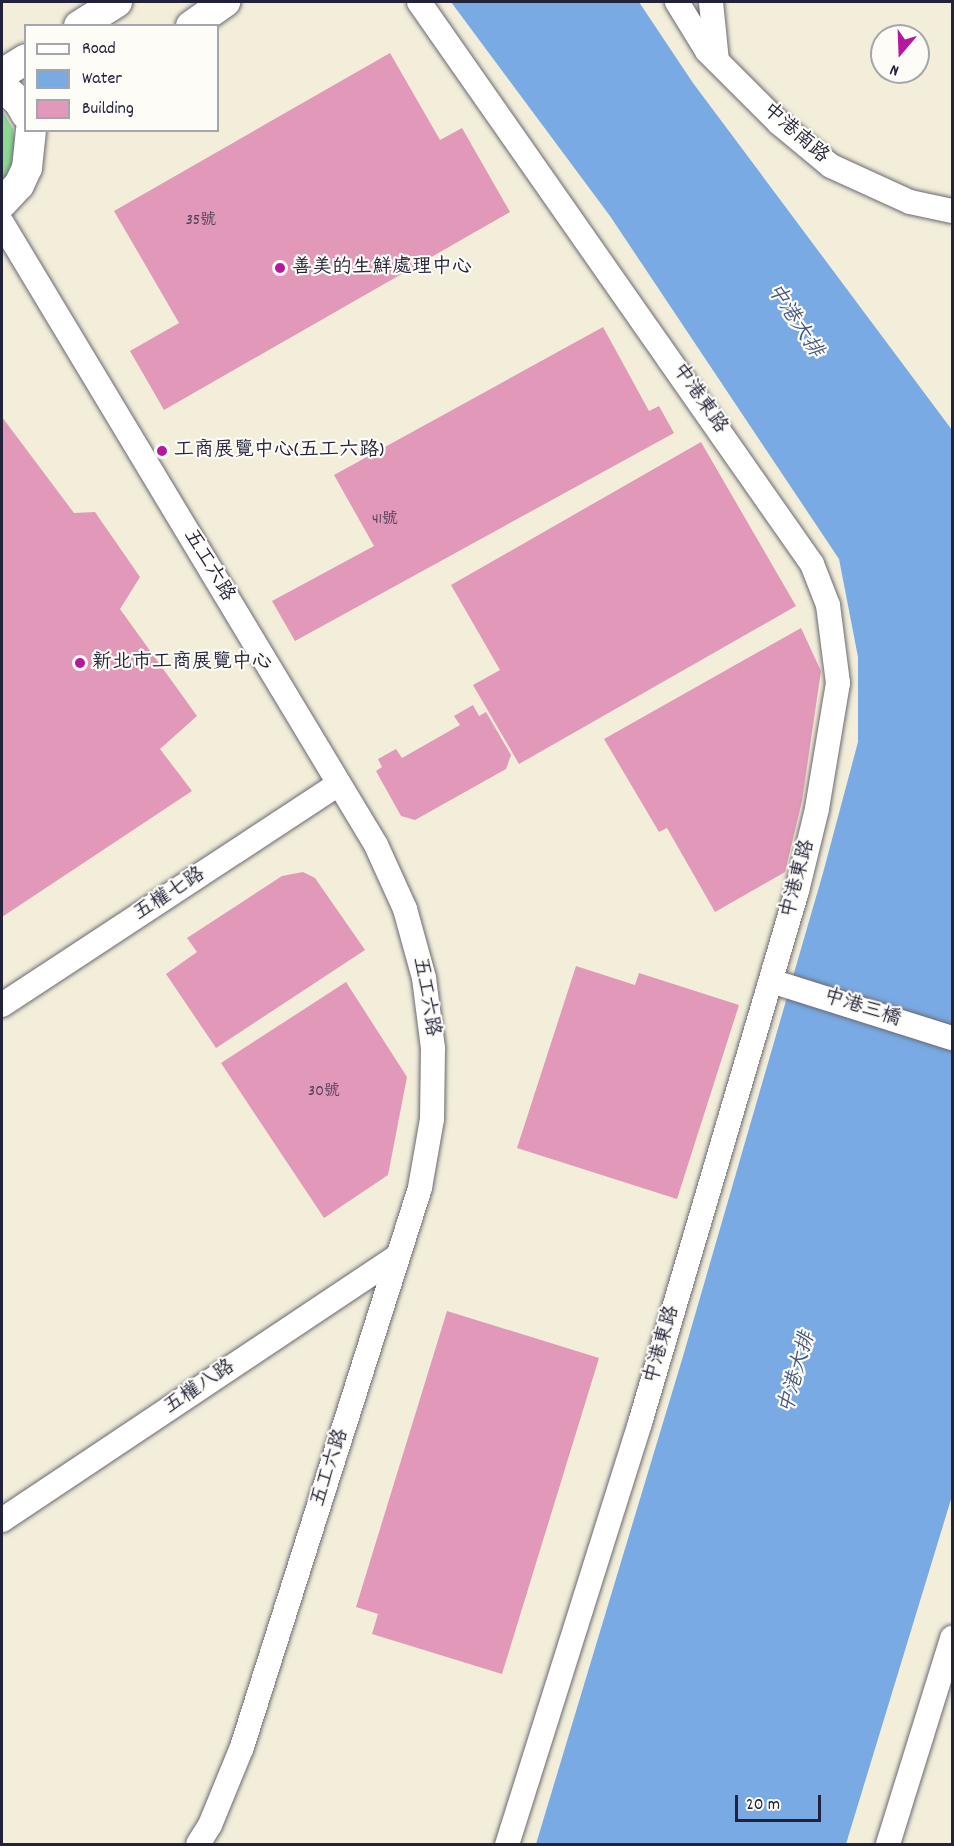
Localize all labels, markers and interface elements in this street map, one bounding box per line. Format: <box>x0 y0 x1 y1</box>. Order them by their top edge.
legend <box>24 24 219 132</box>
north arrow <box>870 24 930 84</box>
text: Road <box>82 37 116 62</box>
text: N <box>887 57 902 82</box>
text: Water <box>82 67 122 92</box>
text: Building <box>82 97 134 122</box>
street label: 中港南路 <box>757 99 833 169</box>
house number: 35號 <box>186 211 216 231</box>
place label: 善美的生鮮處理中心 <box>292 256 472 280</box>
marker: 善美的生鮮處理中心 <box>273 261 287 275</box>
water label: 中港大排 <box>761 279 827 363</box>
street label: 中港東路 <box>666 359 732 439</box>
place label: 工商展覽中心(五工六路) <box>174 439 384 463</box>
marker: 工商展覽中心(五工六路) <box>155 444 169 458</box>
house number: 41號 <box>372 510 398 530</box>
street label: 五工六路 <box>177 526 239 606</box>
place label: 新北市工商展覽中心 <box>92 651 272 675</box>
marker: 新北市工商展覽中心 <box>73 656 87 670</box>
street label: 中港東路 <box>777 837 821 921</box>
street label: 五權七路 <box>130 863 210 927</box>
street label: 五工六路 <box>406 956 444 1038</box>
street label: 中港三橋 <box>820 985 904 1033</box>
house number: 30號 <box>308 1082 340 1102</box>
street label: 中港東路 <box>640 1303 686 1387</box>
water label: 中港大排 <box>774 1329 822 1417</box>
street label: 五權八路 <box>160 1356 240 1420</box>
street label: 五工六路 <box>307 1426 355 1510</box>
scale bar <box>738 1783 824 1821</box>
text: 20 m <box>746 1793 780 1818</box>

